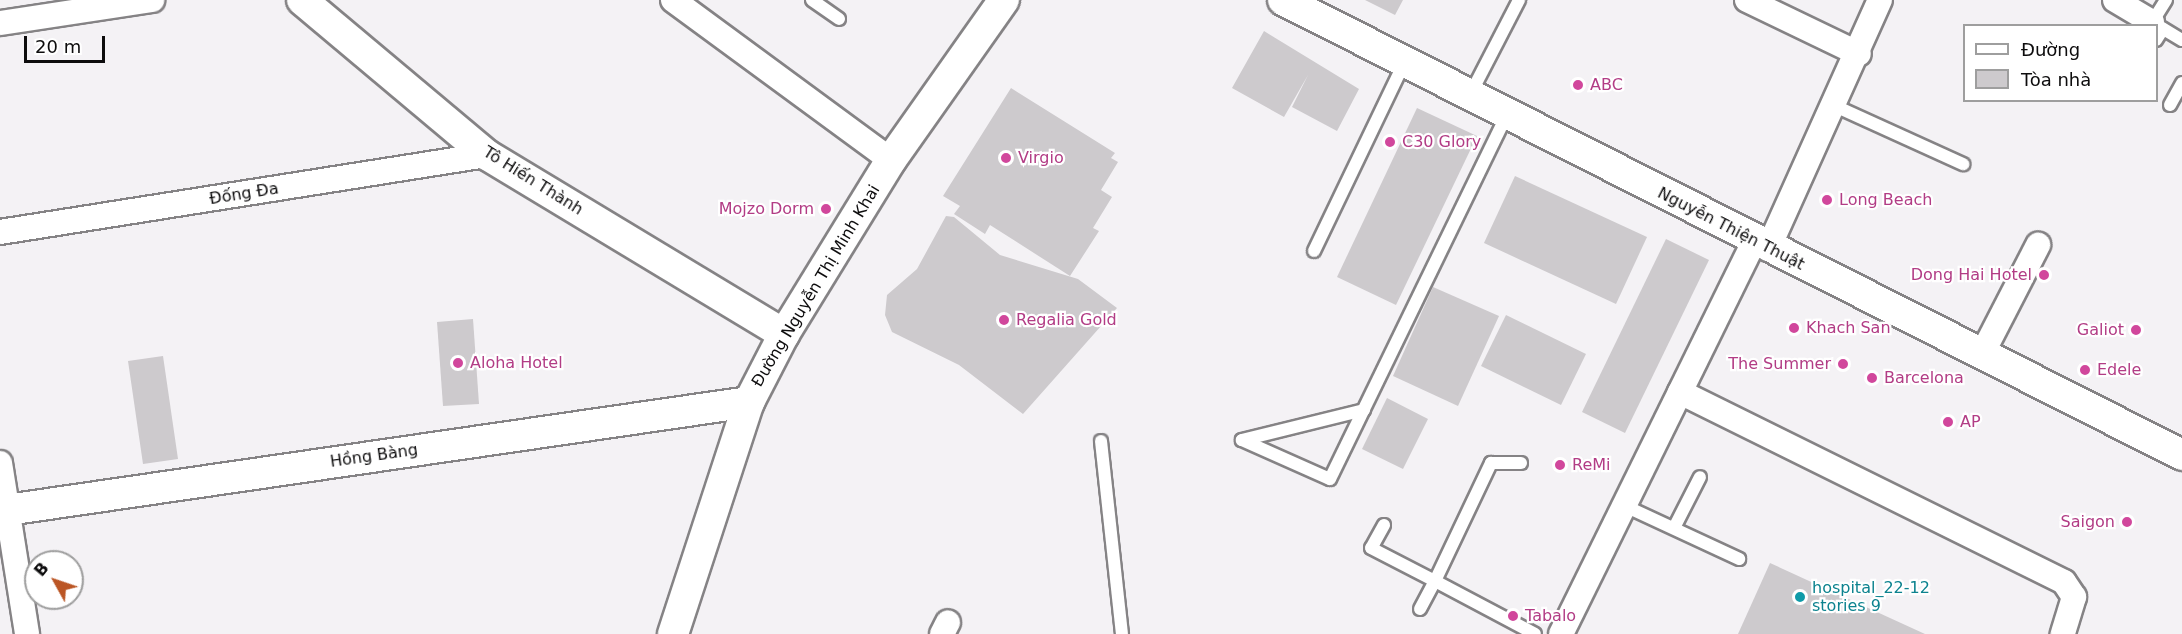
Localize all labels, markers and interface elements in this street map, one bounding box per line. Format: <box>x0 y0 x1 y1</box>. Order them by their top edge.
scale bar <box>27 24 108 62</box>
legend <box>1963 24 2158 102</box>
text: 20 m <box>35 36 81 57</box>
text: Đường <box>2021 39 2080 60</box>
text: Tòa nhà <box>2021 69 2091 90</box>
place label: ABC <box>1590 75 1623 95</box>
marker: ABC <box>1571 78 1585 92</box>
place label: C30 Glory <box>1402 132 1481 152</box>
marker: C30 Glory <box>1383 135 1397 149</box>
street label: Tô Hiến Thành <box>480 143 586 219</box>
place label: Virgio <box>1018 148 1064 168</box>
marker: Virgio <box>999 151 1013 165</box>
street label: Đống Đa <box>208 179 280 209</box>
street label: Đường Nguyễn Thị Minh Khai <box>748 181 884 391</box>
street label: Nguyễn Thiện Thuật <box>1654 184 1808 274</box>
place label: Long Beach <box>1839 190 1932 210</box>
marker: Long Beach <box>1820 193 1834 207</box>
place label: Mojzo Dorm <box>719 199 814 219</box>
marker: Mojzo Dorm <box>819 202 833 216</box>
place label: Dong Hai Hotel <box>1911 265 2032 285</box>
marker: Dong Hai Hotel <box>2037 268 2051 282</box>
place label: Regalia Gold <box>1016 310 1117 330</box>
marker: Regalia Gold <box>997 313 1011 327</box>
place label: Khach San <box>1806 318 1891 338</box>
place label: Galiot <box>2077 320 2124 340</box>
marker: Khach San <box>1787 321 1801 335</box>
marker: Galiot <box>2129 323 2143 337</box>
place label: Aloha Hotel <box>470 353 563 373</box>
place label: The Summer <box>1728 354 1831 374</box>
marker: Aloha Hotel <box>451 356 465 370</box>
marker: The Summer <box>1836 357 1850 371</box>
place label: Edele <box>2097 360 2141 380</box>
marker: Edele <box>2078 363 2092 377</box>
place label: Barcelona <box>1884 368 1964 388</box>
marker: Barcelona <box>1865 371 1879 385</box>
place label: AP <box>1960 412 1981 432</box>
marker: AP <box>1941 415 1955 429</box>
street label: Hồng Bàng <box>329 440 419 472</box>
place label: ReMi <box>1572 455 1610 475</box>
marker: ReMi <box>1553 458 1567 472</box>
place label: Saigon <box>2061 512 2115 532</box>
marker: Saigon <box>2120 515 2134 529</box>
north arrow <box>24 550 84 610</box>
text: B <box>30 559 53 580</box>
place label: hospital_22-12 stories 9 <box>1812 578 1930 616</box>
marker: hospital_22-12 stories 9 <box>1793 590 1807 604</box>
place label: Tabalo <box>1525 606 1576 626</box>
marker: Tabalo <box>1506 609 1520 623</box>

